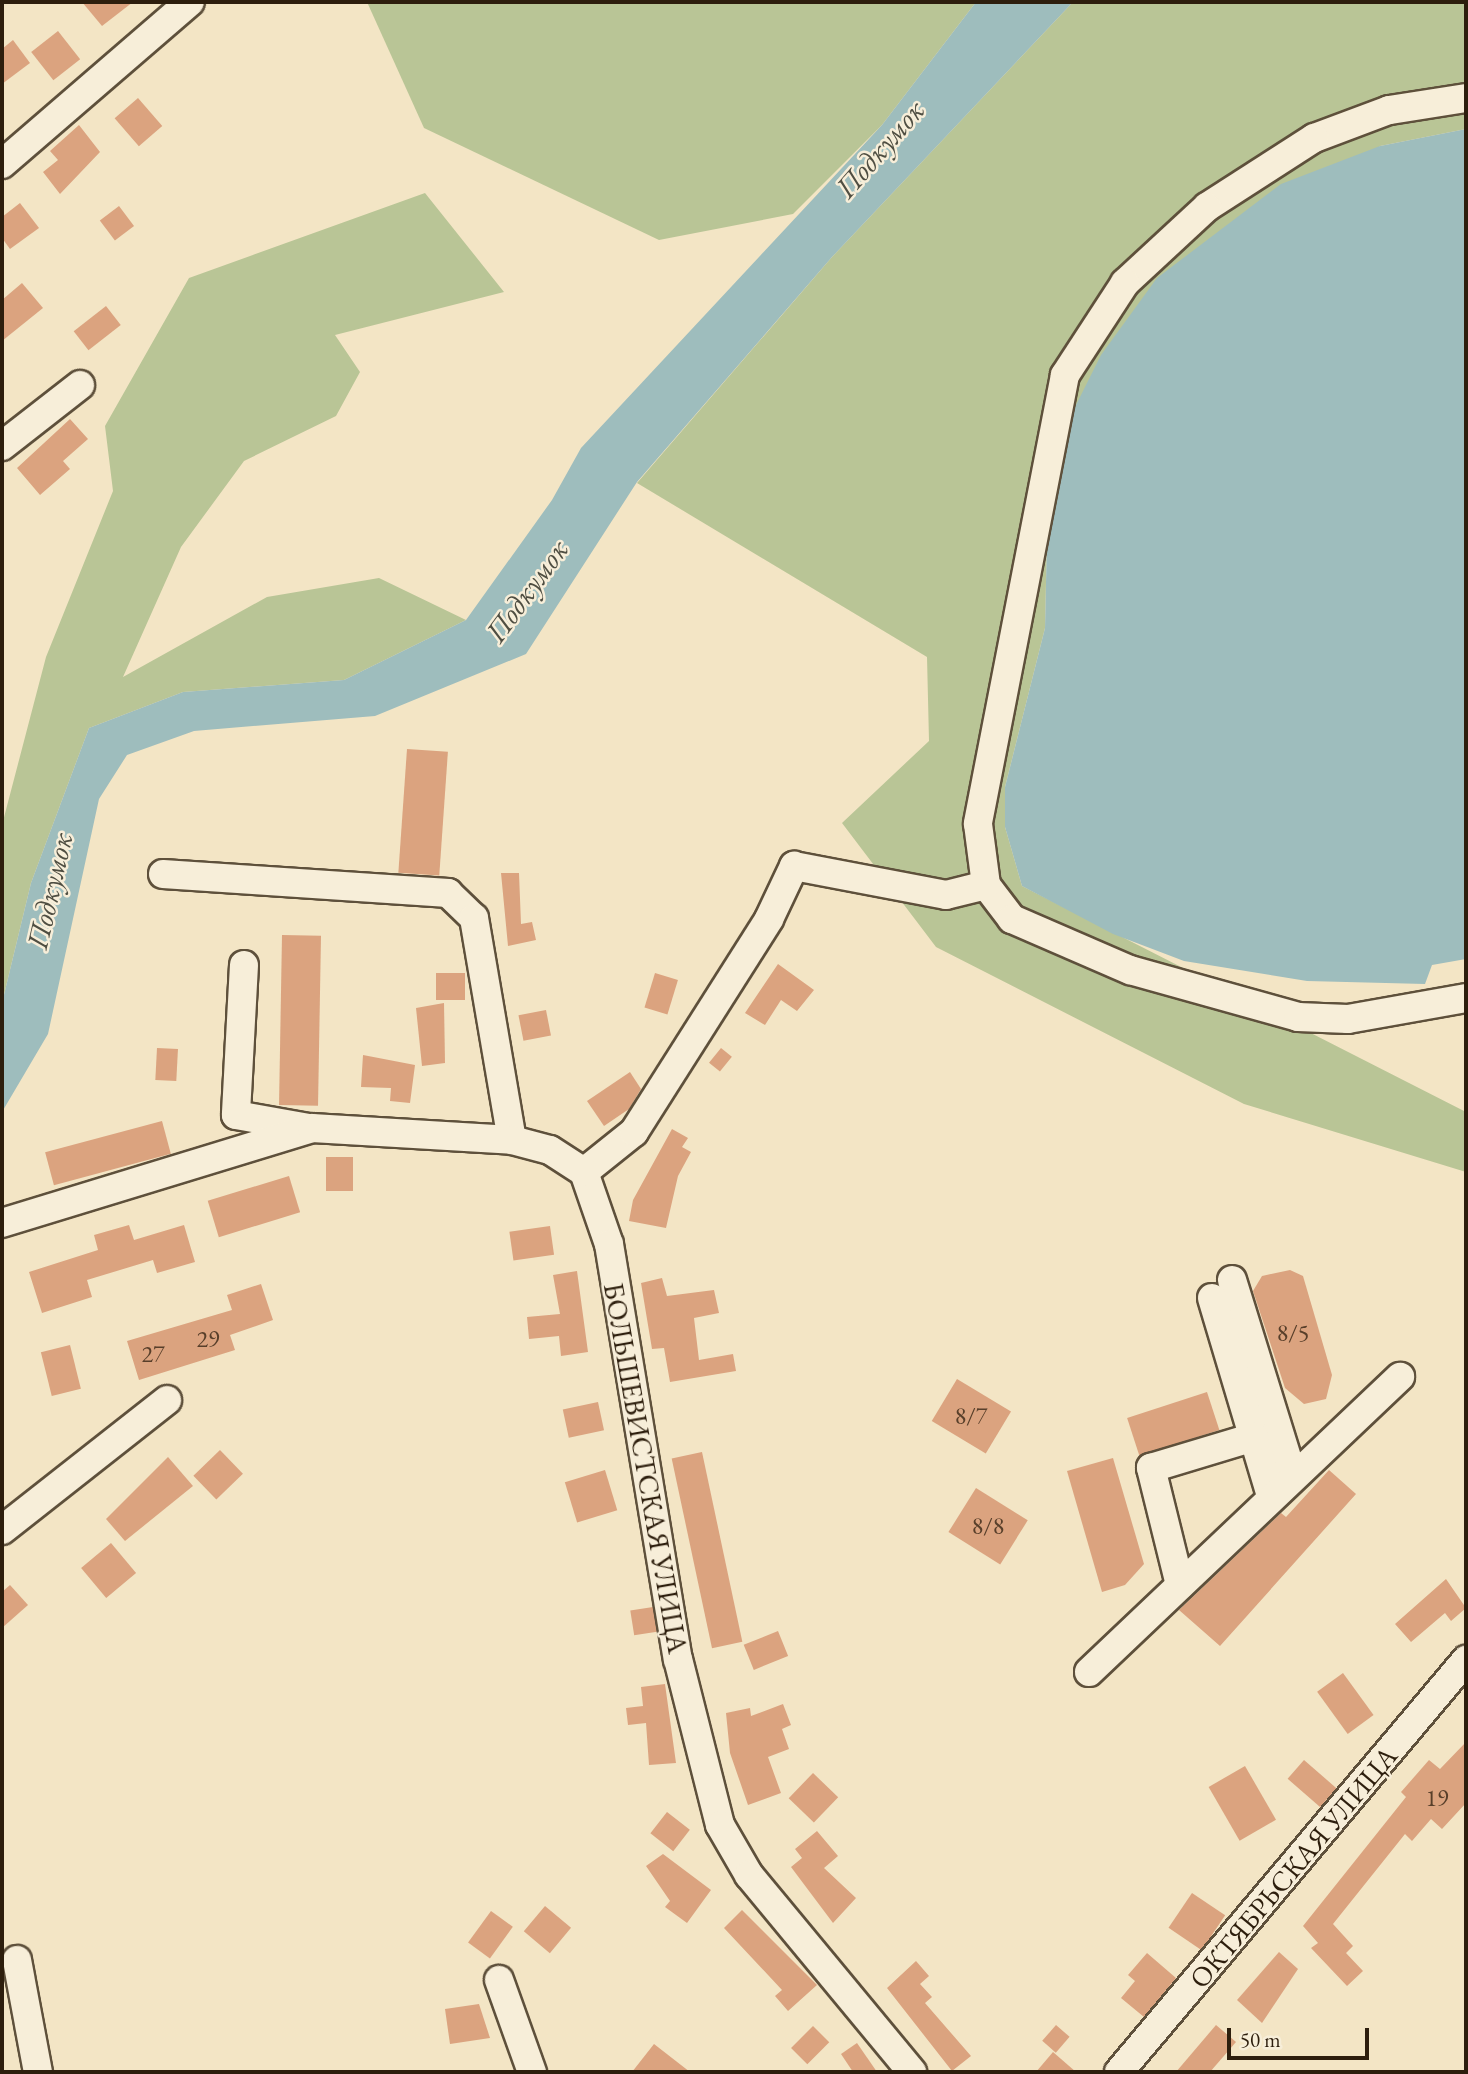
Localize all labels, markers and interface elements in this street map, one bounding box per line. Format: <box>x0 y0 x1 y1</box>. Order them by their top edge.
water label: Подкумок <box>828 93 932 205</box>
water label: Подкумок <box>478 533 576 649</box>
water label: Подкумок <box>19 829 81 953</box>
street label: БОЛЬШЕВИСТСКАЯ УЛИЦА <box>597 1280 695 1656</box>
house number: 8/5 <box>1277 1319 1309 1347</box>
house number: 29 <box>196 1325 220 1353</box>
house number: 27 <box>141 1340 165 1368</box>
house number: 8/7 <box>955 1402 987 1430</box>
house number: 8/8 <box>972 1512 1004 1540</box>
street label: ОКТЯБРЬСКАЯ УЛИЦА <box>1182 1739 1404 1995</box>
house number: 19 <box>1425 1784 1449 1812</box>
scale bar <box>1230 2014 1372 2058</box>
text: 50 m <box>1240 2026 1281 2053</box>

